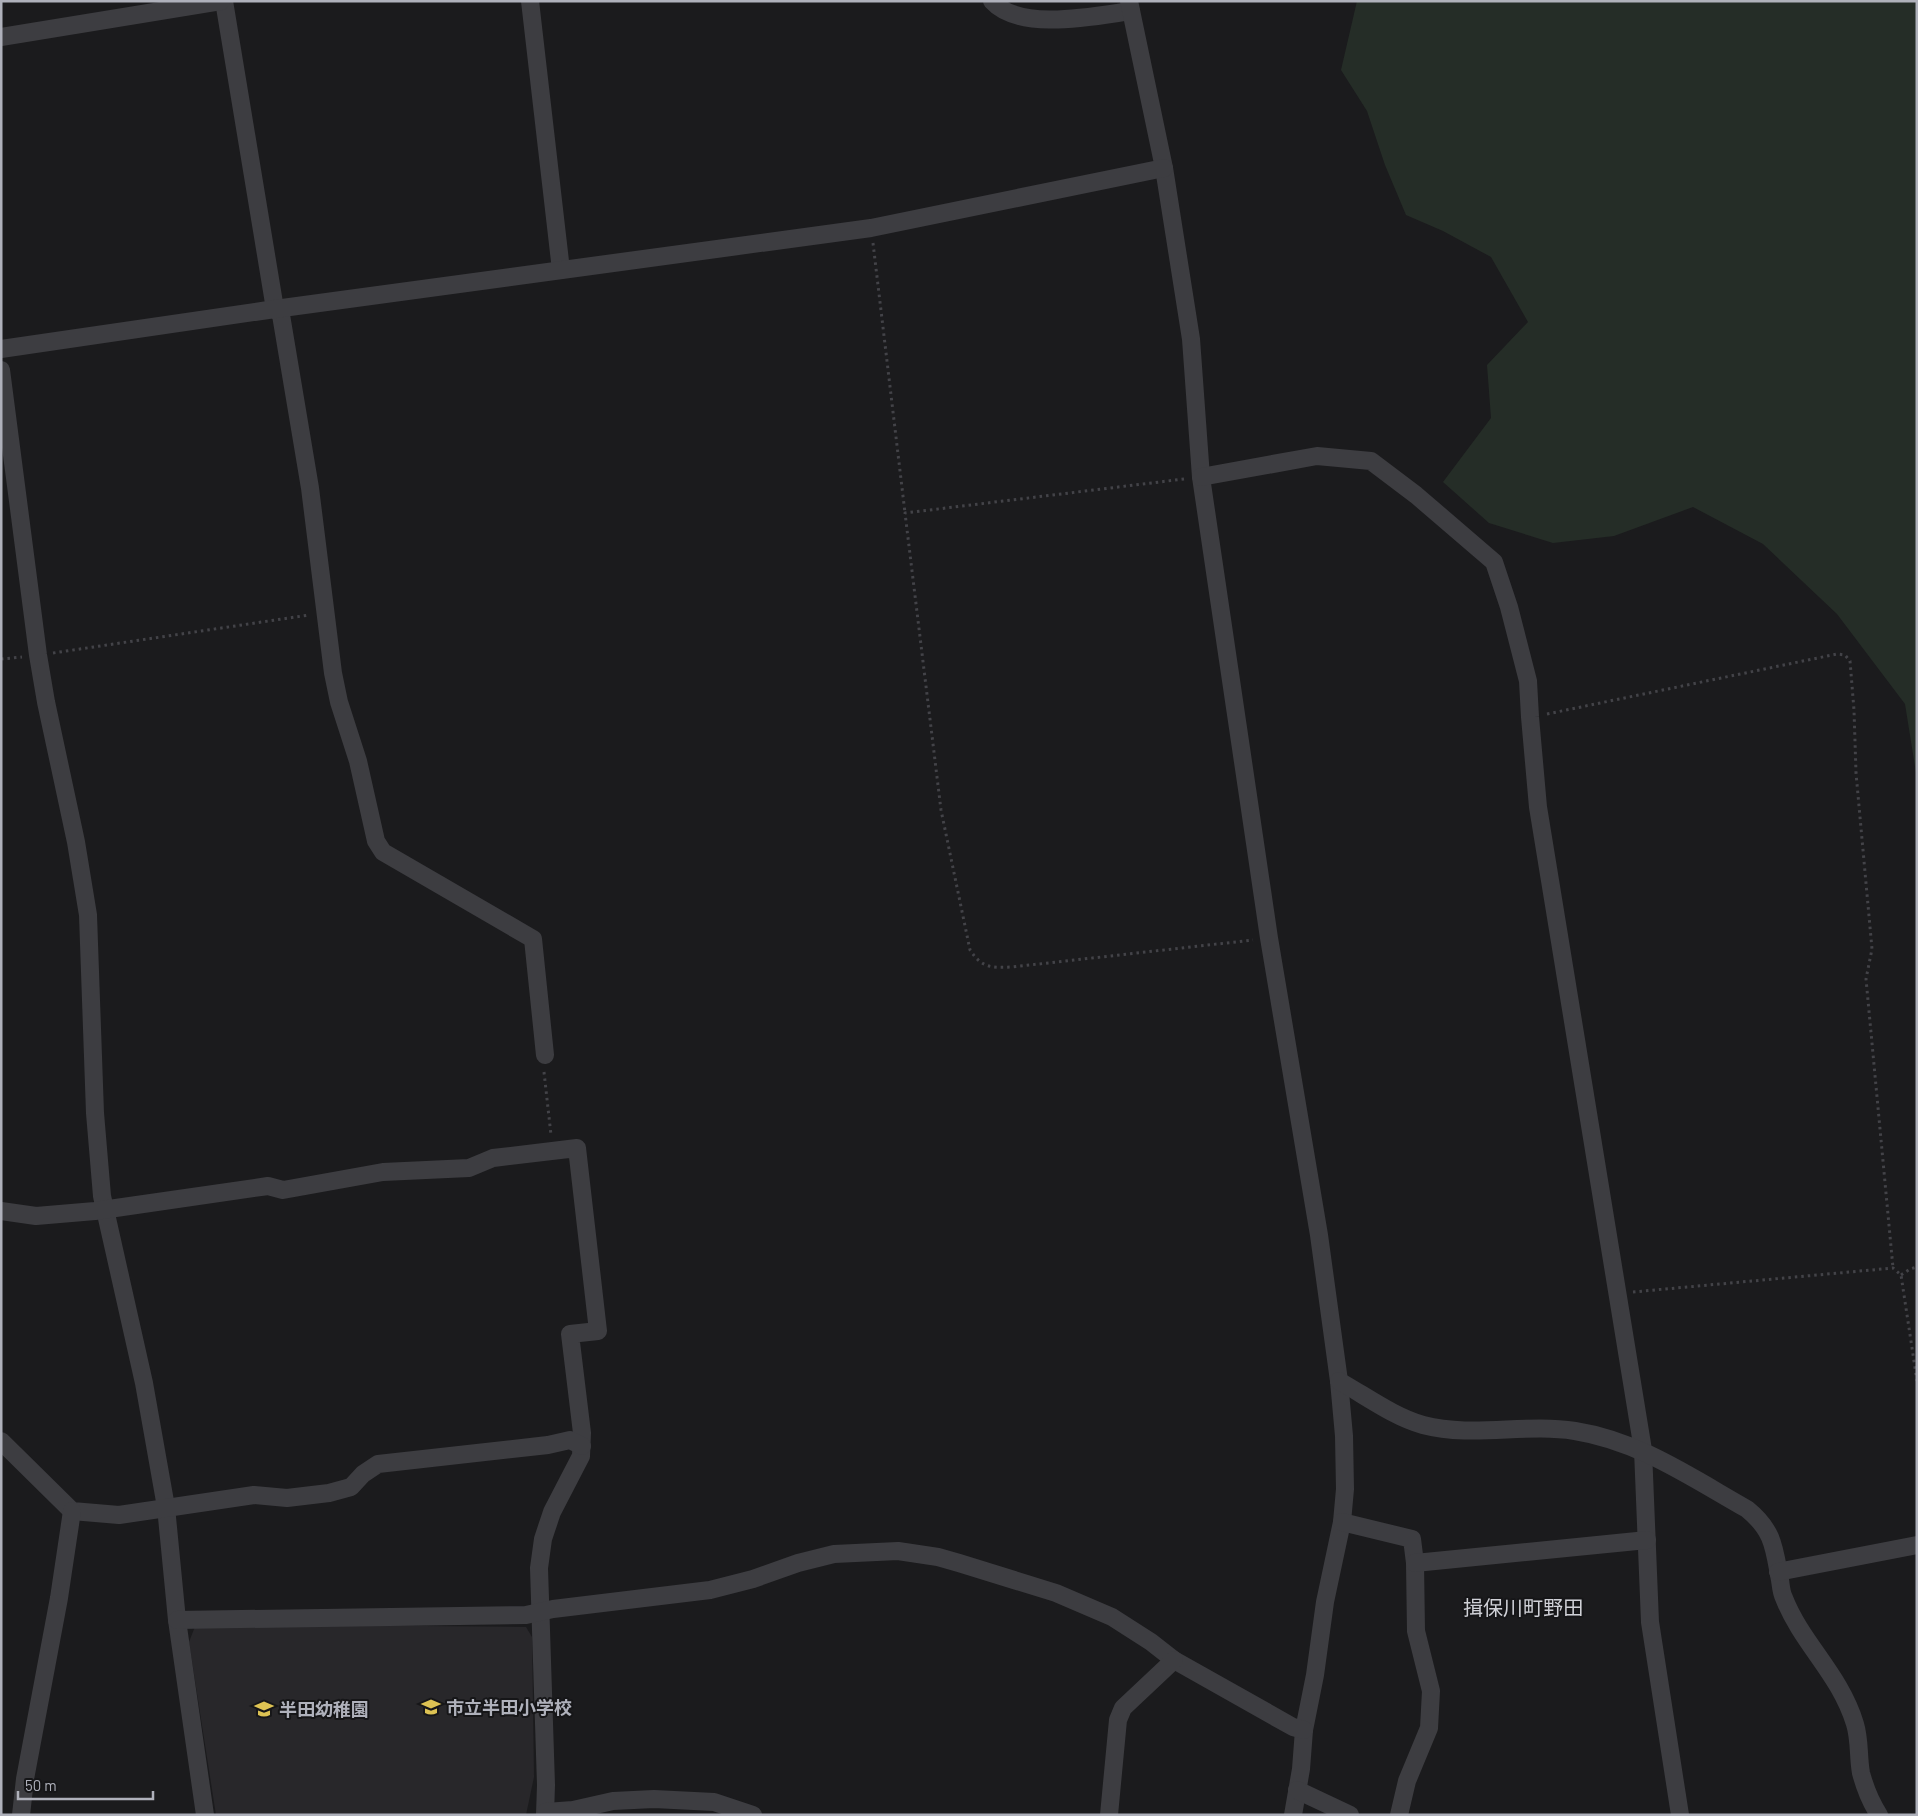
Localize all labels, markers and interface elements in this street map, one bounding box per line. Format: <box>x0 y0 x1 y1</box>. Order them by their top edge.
district label: 揖保川町野田 <box>1463 1595 1583 1619</box>
school or university icon: 市立半田小学校 <box>420 1696 442 1718</box>
place label: 市立半田小学校 <box>446 1696 572 1718</box>
school or university icon: 半田幼稚園 <box>253 1698 275 1720</box>
place label: 半田幼稚園 <box>279 1698 369 1720</box>
scale bar <box>18 1768 152 1800</box>
text: 50 m <box>25 1776 57 1794</box>

